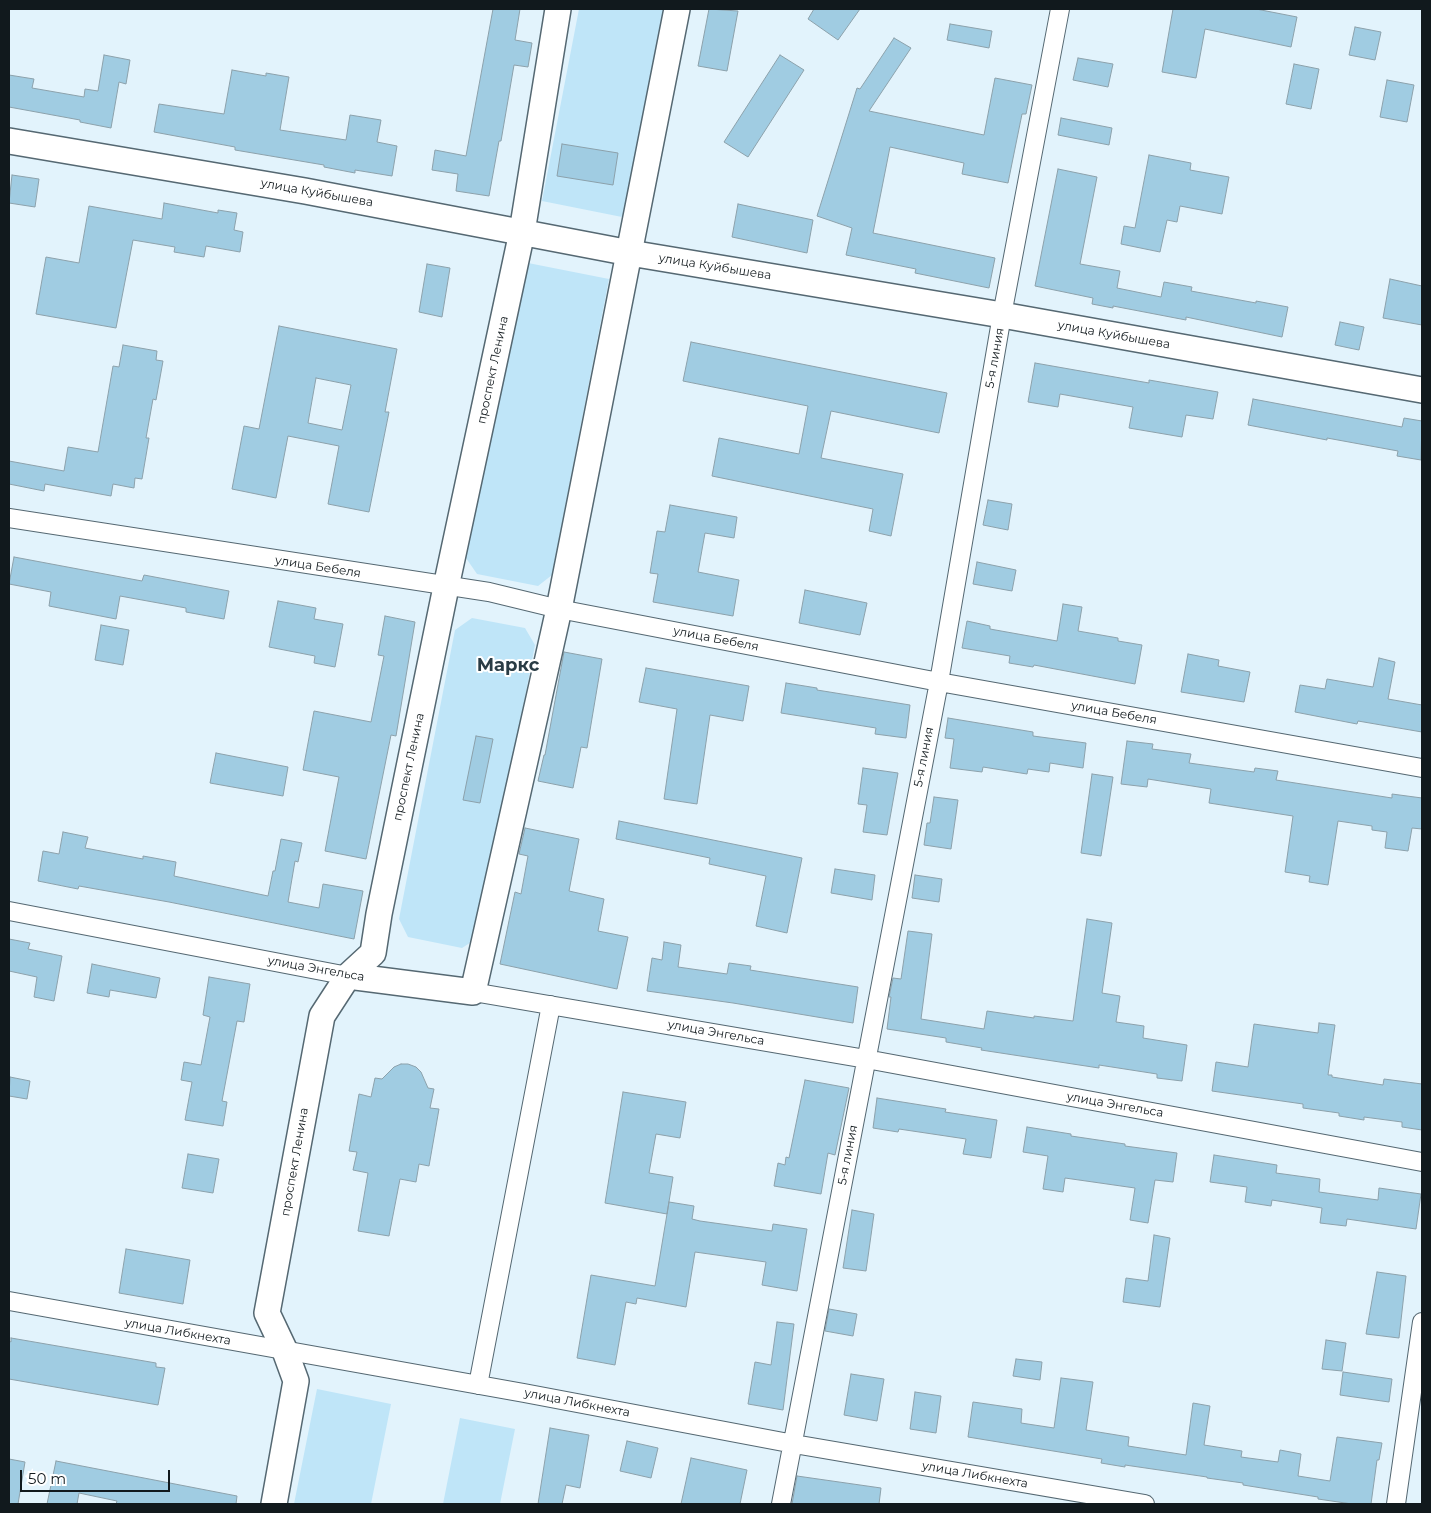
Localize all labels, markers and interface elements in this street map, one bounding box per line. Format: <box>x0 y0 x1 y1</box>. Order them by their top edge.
street label: улица Куйбышева <box>260 176 374 210</box>
street label: улица Куйбышева <box>658 251 772 283</box>
street label: проспект Ленина <box>475 315 511 425</box>
street label: улица Куйбышева <box>1057 318 1171 352</box>
street label: 5-я линия <box>983 327 1007 389</box>
street label: улица Бебеля <box>274 553 362 581</box>
street label: улица Бебеля <box>672 624 760 654</box>
district label: Маркс <box>477 655 539 677</box>
street label: улица Бебеля <box>1070 698 1158 728</box>
street label: проспект Ленина <box>391 712 427 822</box>
street label: 5-я линия <box>911 726 937 788</box>
street label: улица Энгельса <box>267 953 365 985</box>
street label: улица Энгельса <box>667 1017 765 1049</box>
street label: улица Энгельса <box>1066 1089 1164 1121</box>
street label: проспект Ленина <box>278 1107 312 1217</box>
street label: 5-я линия <box>835 1124 861 1186</box>
street label: улица Либкнехта <box>124 1316 232 1348</box>
street label: улица Либкнехта <box>523 1386 631 1420</box>
street label: улица Либкнехта <box>921 1459 1029 1491</box>
scale bar <box>22 1460 172 1492</box>
text: 50 m <box>28 1469 66 1488</box>

